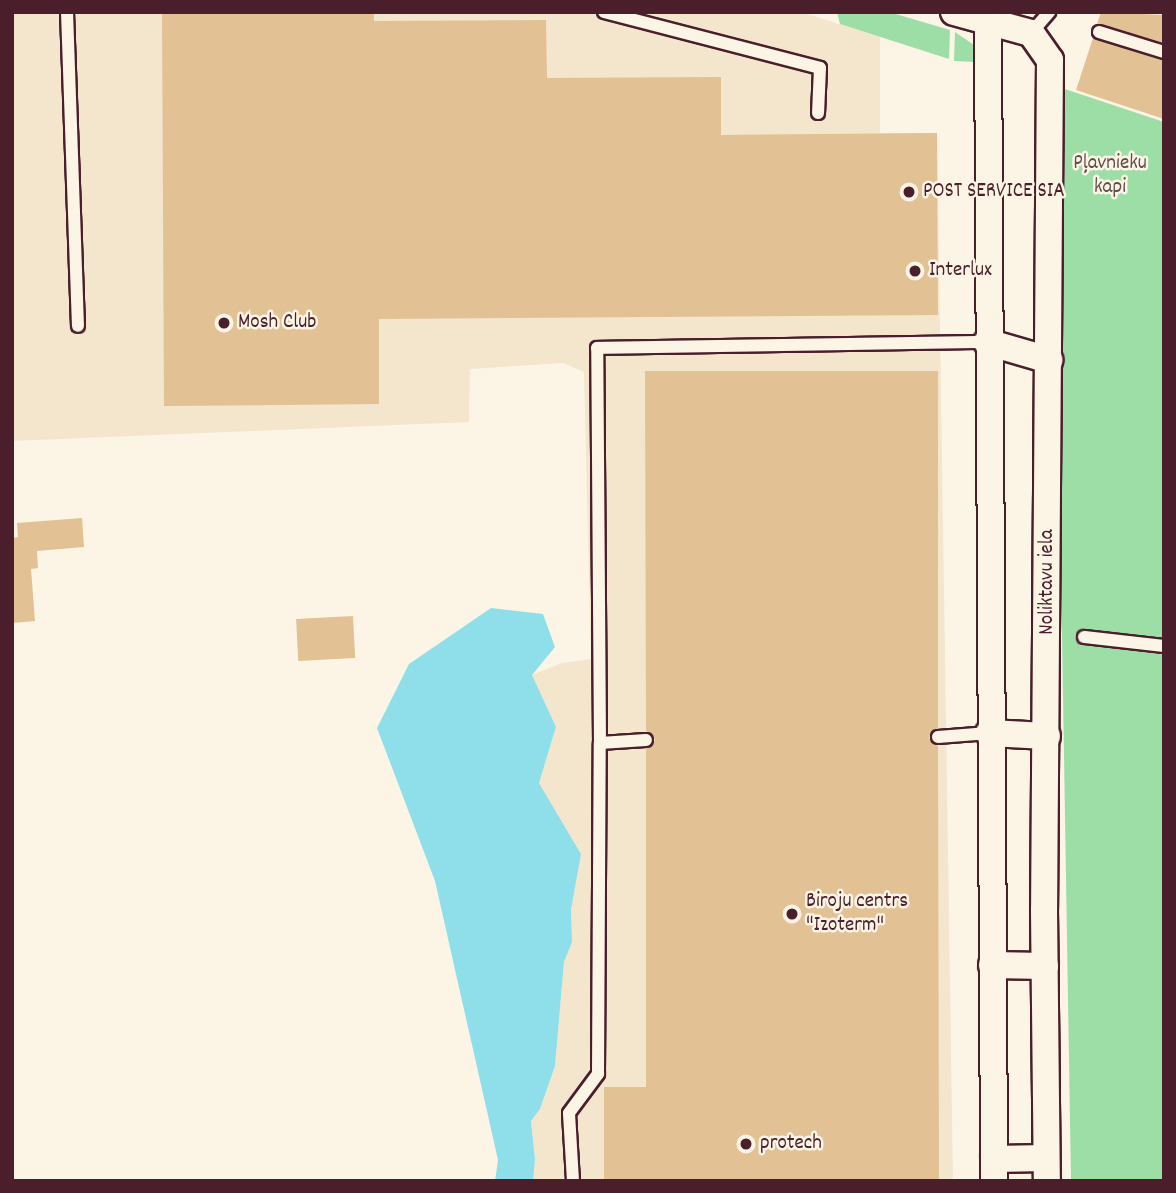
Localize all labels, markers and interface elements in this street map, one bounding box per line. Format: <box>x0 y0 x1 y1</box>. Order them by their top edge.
park label: Pļavnieku kapi <box>1073 151 1147 201</box>
place label: POST SERVICE SIA <box>923 179 1065 205</box>
marker: POST SERVICE SIA <box>901 184 917 200</box>
place label: Interlux <box>929 258 992 284</box>
marker: Interlux <box>907 263 923 279</box>
place label: Mosh Club <box>238 310 316 336</box>
marker: Mosh Club <box>216 315 232 331</box>
street label: Noliktavu iela <box>1035 529 1061 635</box>
place label: Biroju centrs "Izoterm" <box>806 889 908 939</box>
marker: Biroju centrs "Izoterm" <box>784 906 800 922</box>
place label: protech <box>760 1131 822 1157</box>
marker: protech <box>738 1136 754 1152</box>

